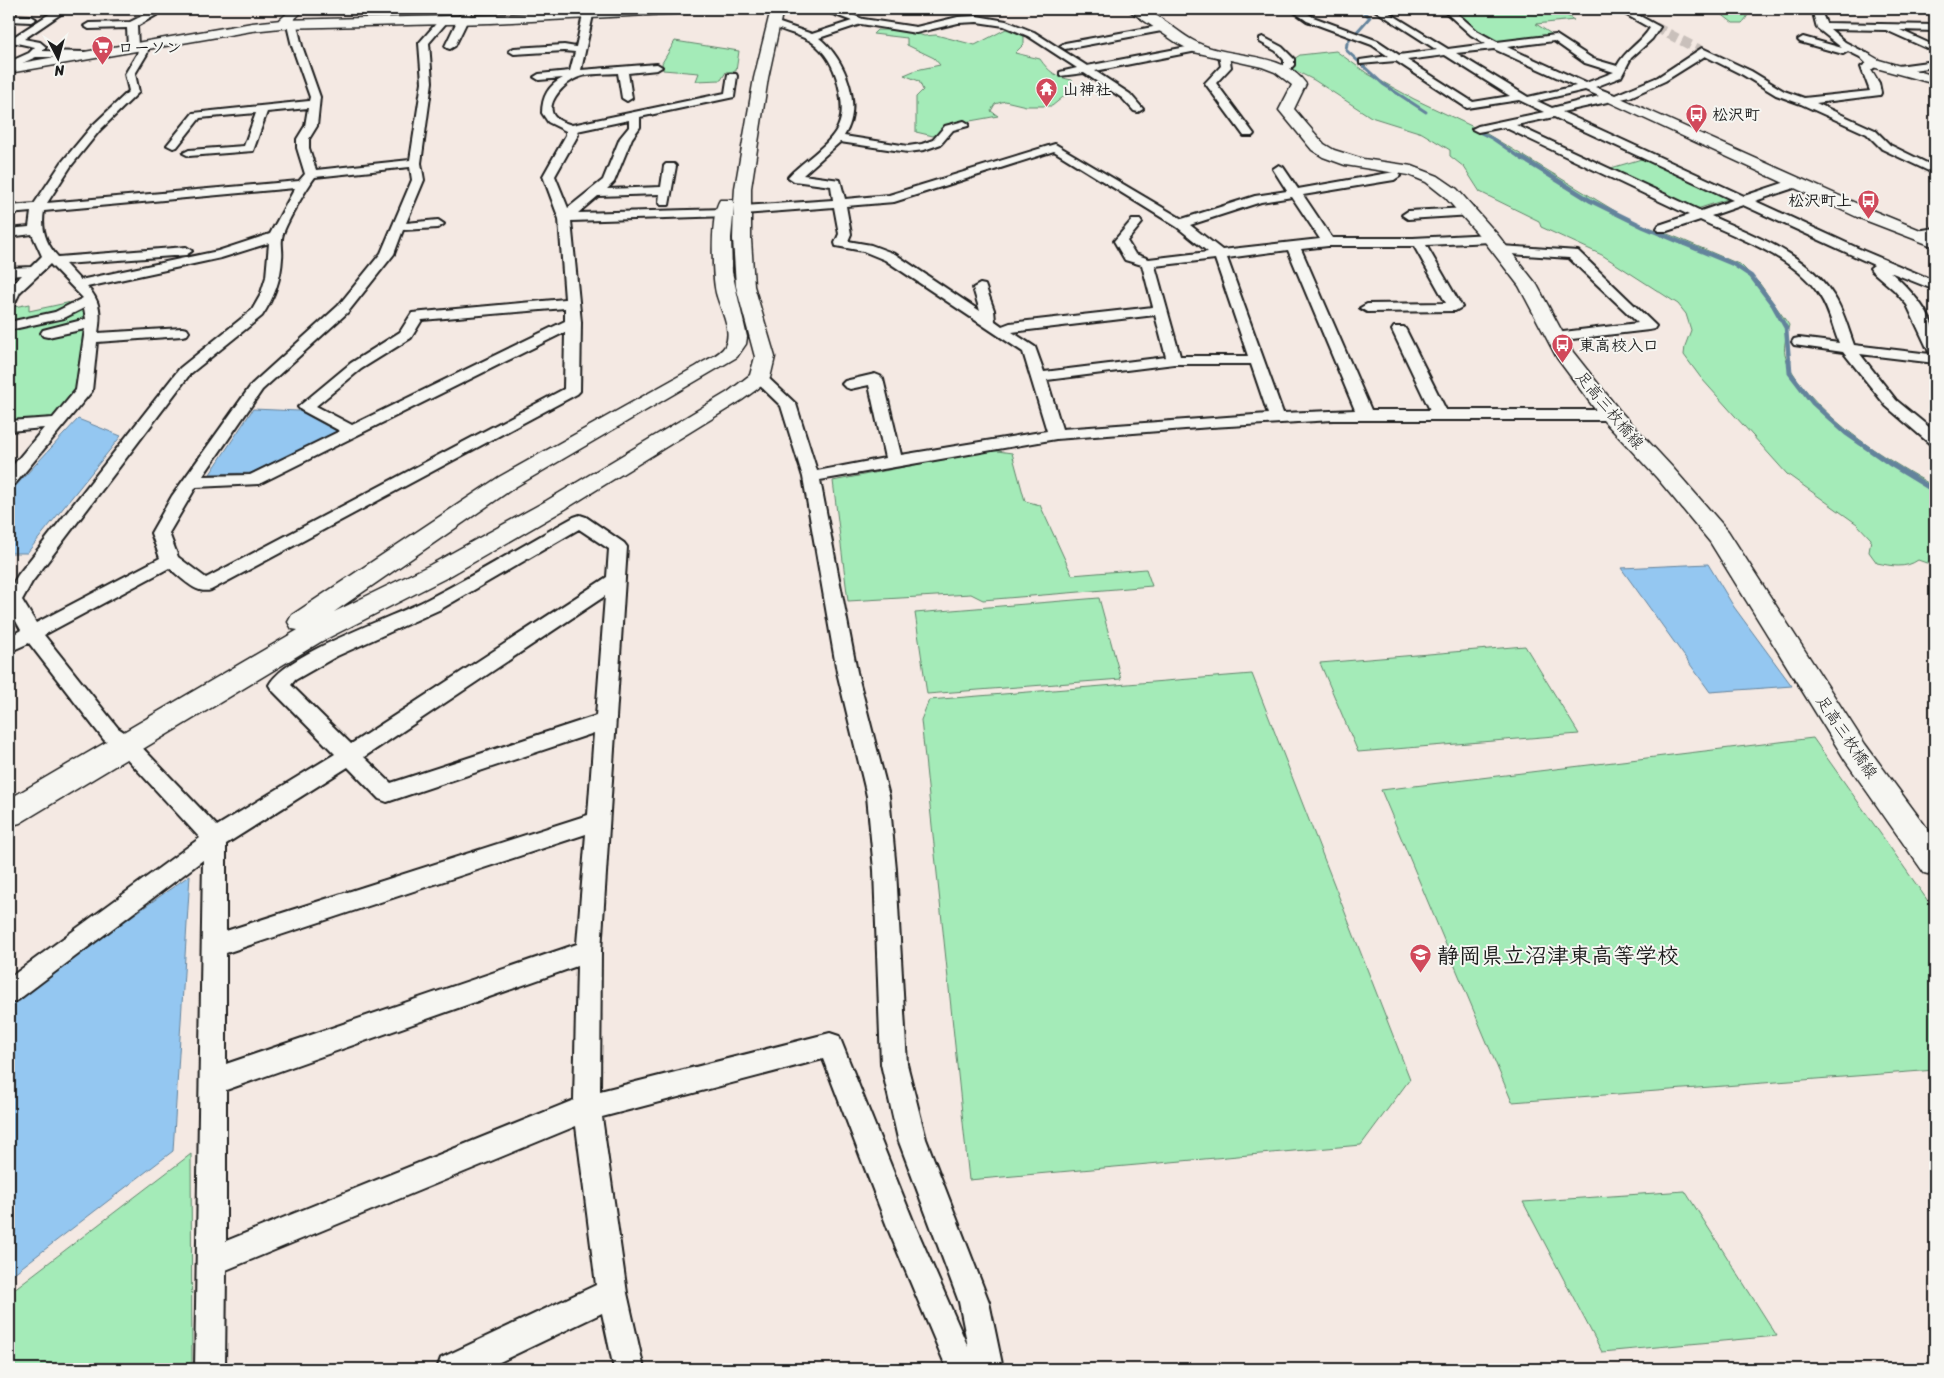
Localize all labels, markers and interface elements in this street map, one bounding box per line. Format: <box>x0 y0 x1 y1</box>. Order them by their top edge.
north arrow <box>32 32 82 82</box>
place label: ローソン <box>118 33 182 62</box>
supermarket icon: ローソン <box>90 35 114 66</box>
text: N <box>53 57 66 83</box>
place label: 山神社 <box>1063 75 1111 104</box>
temple icon: 山神社 <box>1035 77 1059 108</box>
place label: 松沢町 <box>1712 100 1760 129</box>
bus stop icon: 松沢町 <box>1684 102 1708 133</box>
place label: 松沢町上 <box>1788 186 1852 215</box>
bus stop icon: 松沢町上 <box>1856 188 1880 219</box>
place label: 東高校入口 <box>1579 331 1659 360</box>
bus stop icon: 東高校入口 <box>1551 333 1575 364</box>
street label: 足高三枚橋線 <box>1568 364 1652 456</box>
street label: 足高三枚橋線 <box>1808 689 1886 785</box>
place label: 静岡県立沼津東高等学校 <box>1437 936 1679 975</box>
school or university icon: 静岡県立沼津東高等学校 <box>1409 943 1433 974</box>

